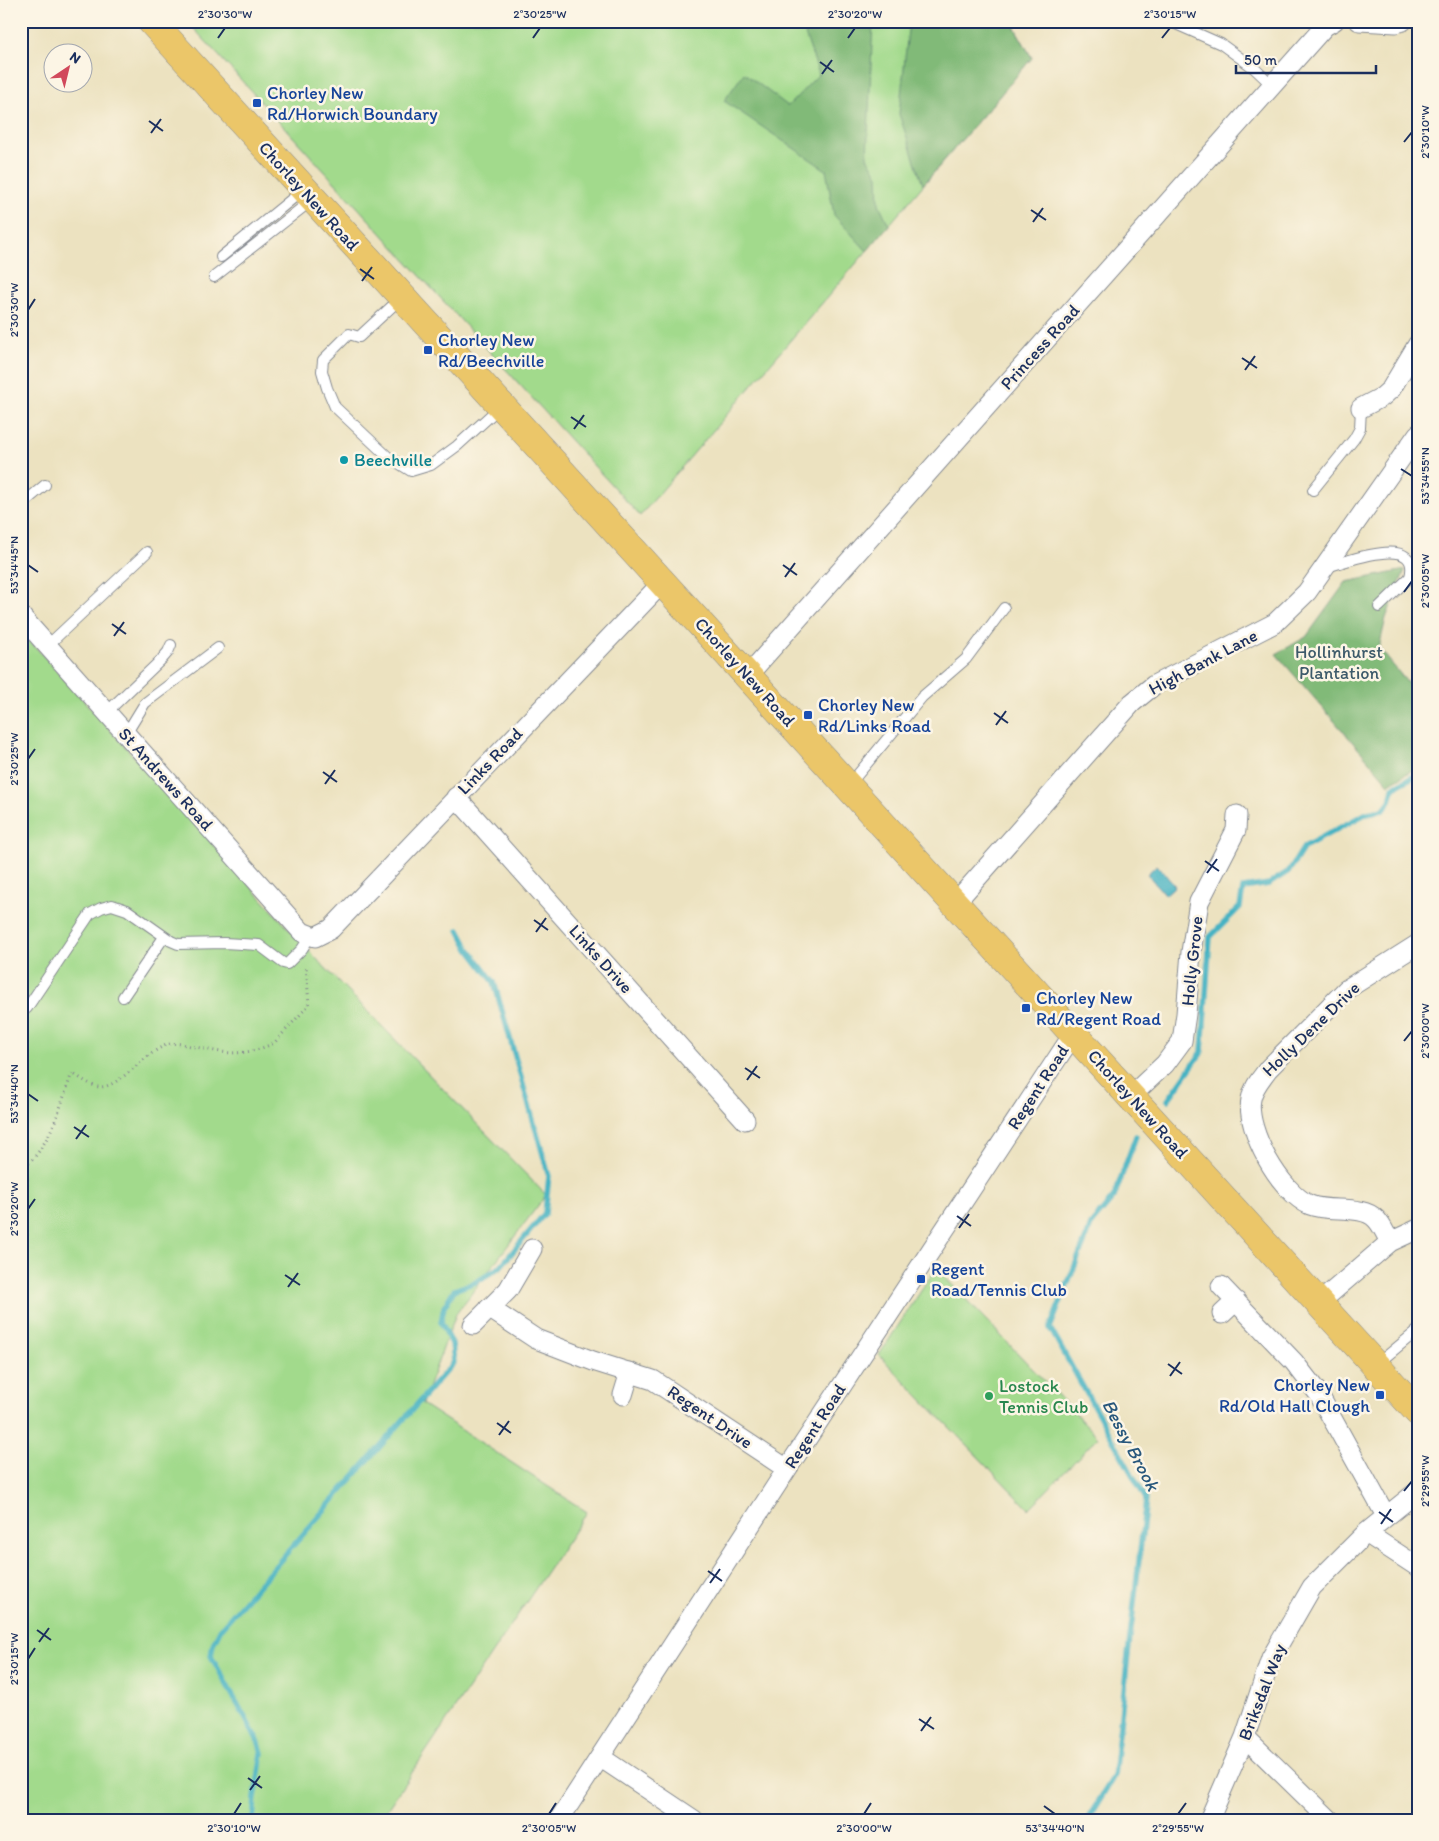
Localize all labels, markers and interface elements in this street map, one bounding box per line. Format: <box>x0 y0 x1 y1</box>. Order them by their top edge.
text: 2°30'30"W <box>198 7 252 21</box>
text: 2°30'25"W <box>513 7 567 21</box>
text: 2°30'20"W <box>828 7 882 21</box>
text: 2°30'15"W <box>1144 7 1196 21</box>
north arrow <box>42 42 92 92</box>
scale bar <box>1236 42 1376 74</box>
text: N <box>66 48 84 67</box>
text: 50 m <box>1244 51 1277 69</box>
place label: Chorley New Rd/Horwich Boundary <box>267 82 438 125</box>
marker: Chorley New Rd/Horwich Boundary <box>251 97 263 109</box>
text: 2°30'10"W <box>1418 105 1432 159</box>
street label: Chorley New Road <box>254 137 364 255</box>
text: 2°30'30"W <box>7 283 21 337</box>
street label: Princess Road <box>996 299 1084 394</box>
place label: Chorley New Rd/Beechville <box>438 329 544 372</box>
marker: Chorley New Rd/Beechville <box>422 344 434 356</box>
text: 53°34'55"N <box>1418 447 1432 505</box>
place label: Beechville <box>354 449 432 471</box>
marker: Beechville <box>338 454 350 466</box>
text: 53°34'45"N <box>7 536 21 594</box>
text: 2°30'05"W <box>1418 554 1432 608</box>
street label: Chorley New Road <box>690 613 800 731</box>
street label: High Bank Lane <box>1145 624 1261 700</box>
park label: Hollinhurst Plantation <box>1295 641 1383 684</box>
place label: Chorley New Rd/Links Road <box>818 694 931 737</box>
marker: Chorley New Rd/Links Road <box>802 709 814 721</box>
street label: St Andrews Road <box>114 723 218 835</box>
street label: Links Road <box>453 723 527 799</box>
text: 2°30'25"W <box>7 732 21 786</box>
street label: Holly Grove <box>1176 915 1208 1007</box>
street label: Links Drive <box>564 920 638 998</box>
street label: Holly Dene Drive <box>1258 977 1364 1081</box>
place label: Chorley New Rd/Regent Road <box>1036 987 1161 1030</box>
marker: Chorley New Rd/Regent Road <box>1020 1002 1032 1014</box>
text: 2°30'00"W <box>1418 1003 1432 1059</box>
street label: Regent Road <box>1002 1040 1074 1134</box>
street label: Chorley New Road <box>1083 1045 1193 1163</box>
text: 53°34'40"N <box>7 1064 21 1124</box>
text: 2°30'20"W <box>7 1182 21 1236</box>
place label: Regent Road/Tennis Club <box>931 1258 1067 1301</box>
marker: Regent Road/Tennis Club <box>915 1273 927 1285</box>
place label: Chorley New Rd/Old Hall Clough <box>1219 1374 1370 1417</box>
place label: Lostock Tennis Club <box>999 1375 1088 1418</box>
street label: Regent Road <box>779 1379 851 1473</box>
street label: Regent Drive <box>663 1380 757 1454</box>
marker: Chorley New Rd/Old Hall Clough <box>1374 1389 1386 1401</box>
marker: Lostock Tennis Club <box>983 1390 995 1402</box>
water label: Bessy Brook <box>1097 1395 1165 1496</box>
text: 2°29'55"W <box>1418 1455 1432 1507</box>
text: 2°30'15"W <box>7 1633 21 1685</box>
street label: Briksdal Way <box>1233 1640 1291 1743</box>
text: 2°30'10"W <box>207 1821 261 1835</box>
text: 2°30'05"W <box>522 1821 576 1835</box>
text: 2°30'00"W <box>836 1821 892 1835</box>
text: 53°34'40"N <box>1025 1821 1085 1835</box>
text: 2°29'55"W <box>1152 1821 1204 1835</box>

